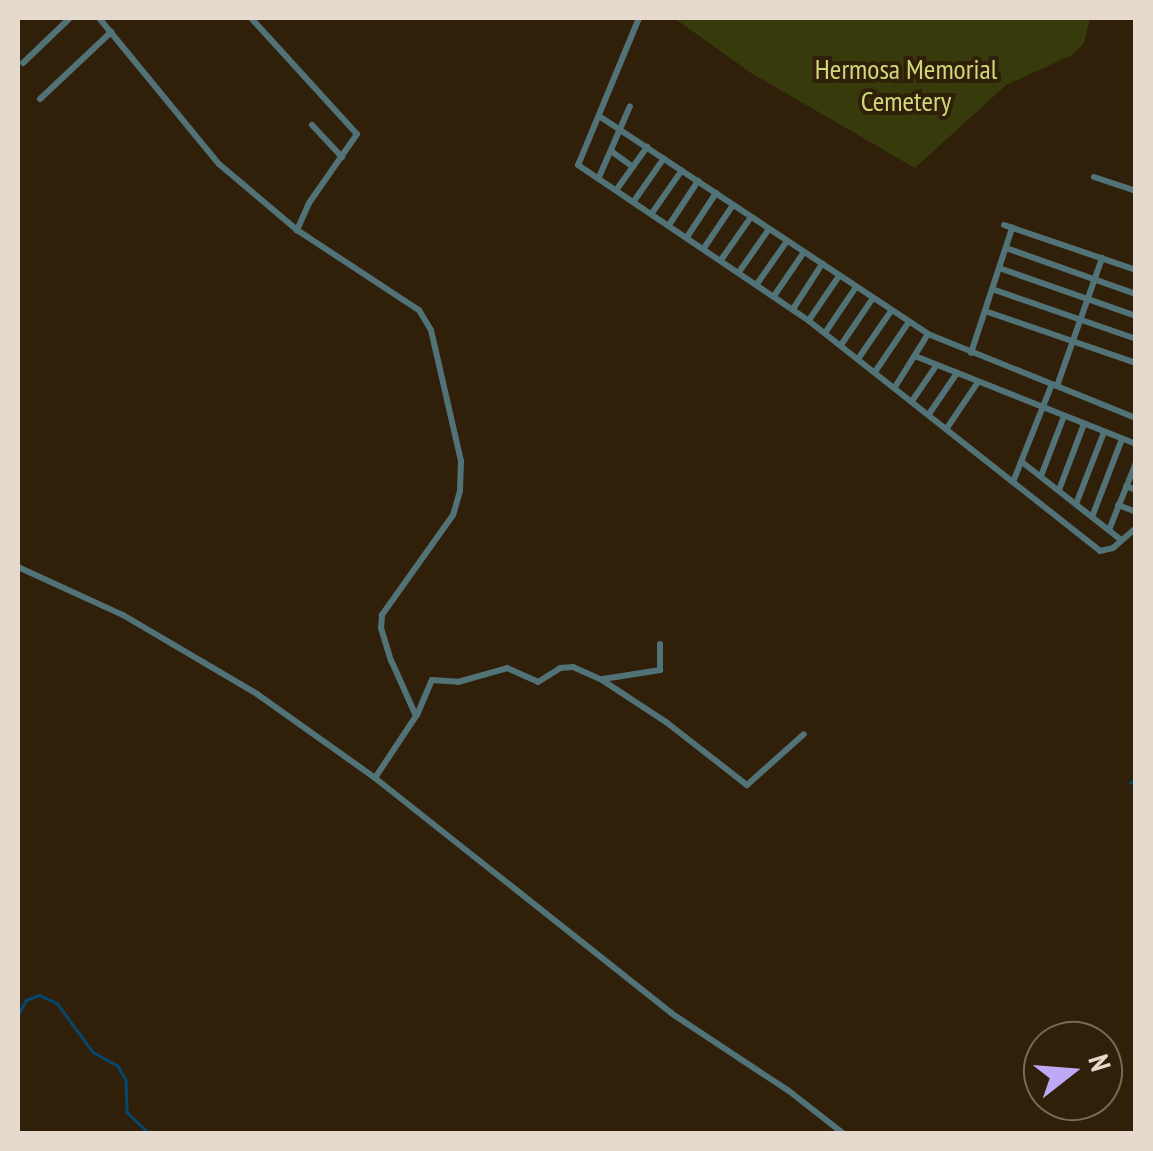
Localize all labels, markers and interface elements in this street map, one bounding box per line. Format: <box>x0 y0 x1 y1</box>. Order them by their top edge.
park label: Hermosa Memorial Cemetery <box>815 52 997 118</box>
north arrow <box>1023 1021 1123 1121</box>
text: N <box>1080 1050 1120 1075</box>

